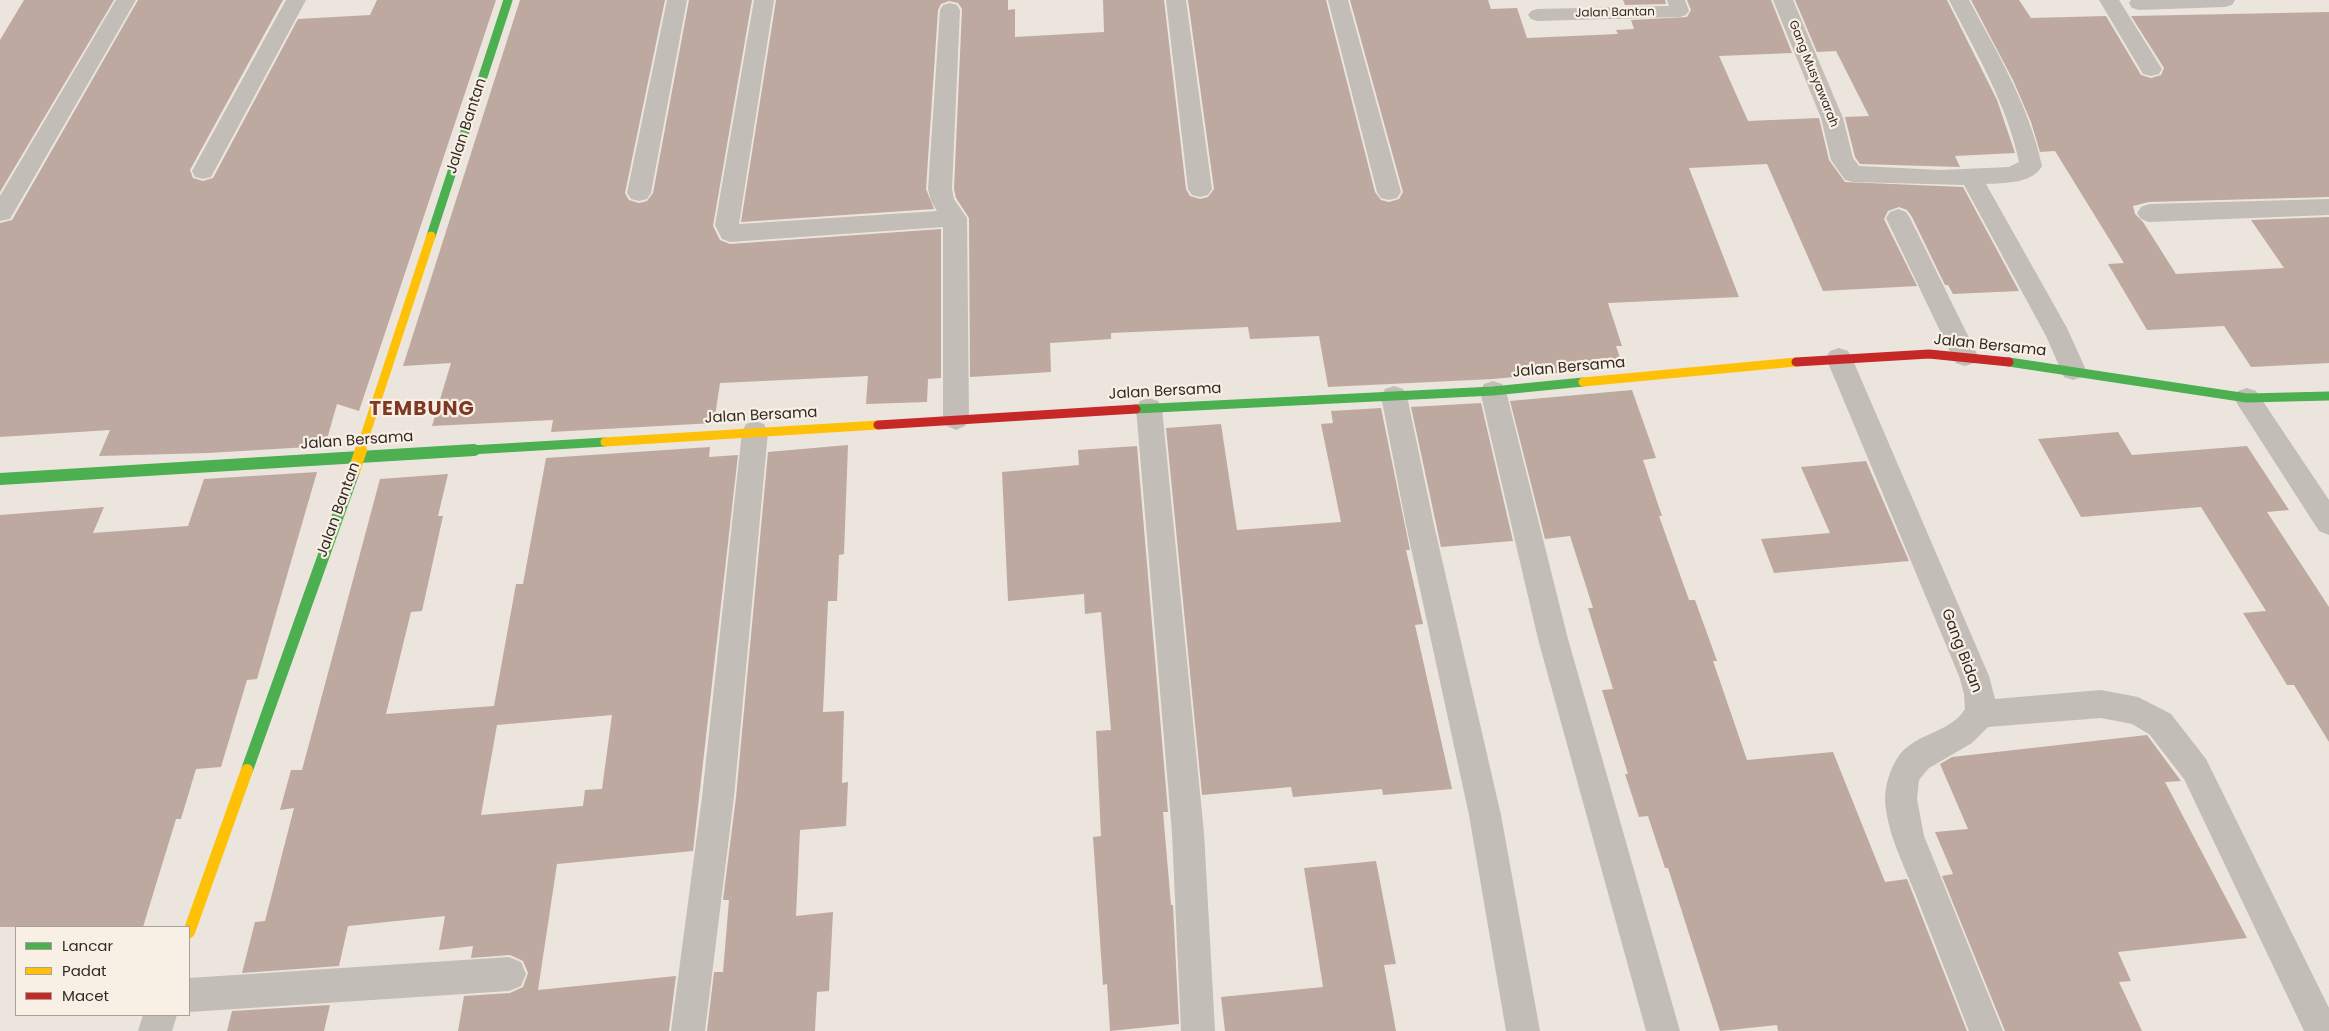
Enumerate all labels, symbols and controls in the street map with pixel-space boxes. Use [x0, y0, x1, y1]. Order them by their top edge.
street label: Jalan Bantan [1575, 5, 1655, 21]
street label: Gang Musyawarah [1785, 19, 1841, 129]
street label: Jalan Bantan [443, 76, 491, 176]
street label: Jalan Bersama [1933, 331, 2047, 361]
street label: Jalan Bersama [1512, 354, 1626, 382]
street label: Jalan Bersama [1108, 380, 1222, 404]
district label: TEMBUNG [368, 398, 476, 422]
street label: Jalan Bersama [704, 404, 818, 428]
street label: Jalan Bersama [300, 428, 414, 454]
street label: Jalan Bantan [313, 460, 365, 560]
street label: Gang Bidan [1937, 607, 1985, 695]
legend [15, 926, 190, 1016]
text: Lancar [62, 935, 113, 956]
text: Padat [62, 960, 107, 981]
text: Macet [62, 985, 109, 1006]

